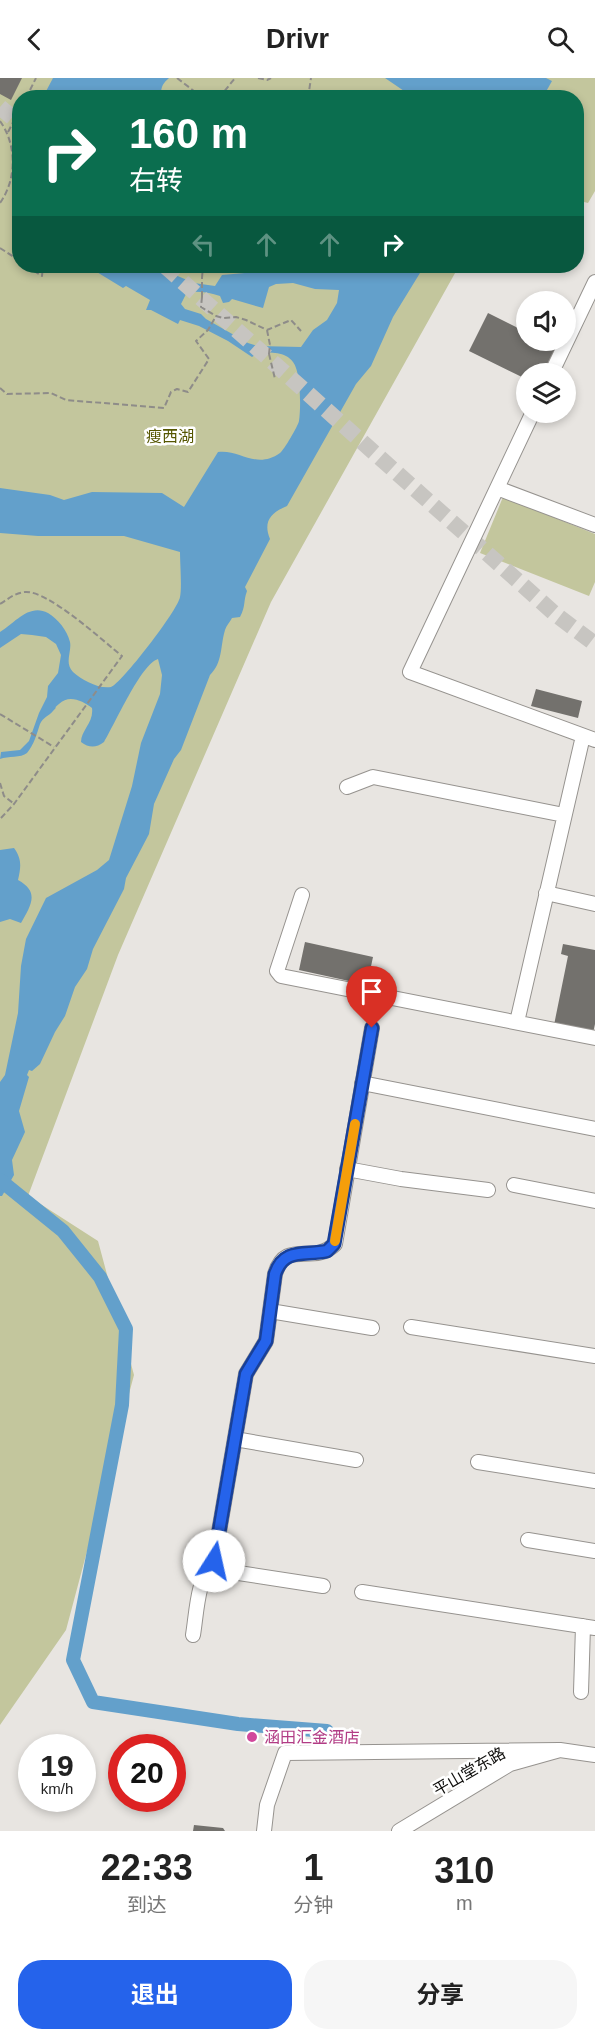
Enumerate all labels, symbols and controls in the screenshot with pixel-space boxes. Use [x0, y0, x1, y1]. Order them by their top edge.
icon: back [18, 23, 51, 56]
icon: search [544, 23, 577, 56]
text: Drivr [266, 24, 329, 54]
text: 160 m [129, 110, 248, 157]
icon: right [30, 114, 108, 192]
text: 右转 [129, 166, 183, 196]
icon: left [187, 228, 220, 261]
icon: ahead [250, 228, 283, 261]
icon: ahead [313, 228, 346, 261]
icon: right [376, 228, 409, 261]
map controls [516, 291, 576, 423]
button: sound [516, 291, 576, 351]
button: layers [516, 363, 576, 423]
park label: 瘦西湖 [146, 428, 194, 445]
pin [346, 966, 397, 1028]
icon: arrive [355, 975, 388, 1008]
position arrow [182, 1529, 246, 1593]
place label: 涵田汇金酒店 [264, 1729, 360, 1746]
marker: 涵田汇金酒店 [245, 1730, 259, 1744]
speed limit sign: 20 [108, 1734, 186, 1812]
street label: 平山堂东路 [430, 1744, 508, 1799]
text: 19 [40, 1749, 74, 1782]
text: km/h [41, 1780, 73, 1797]
text: 22:33 [101, 1847, 193, 1888]
text: 1 [303, 1847, 324, 1888]
text: 310 [434, 1850, 494, 1891]
text: m [456, 1892, 473, 1914]
text: 到达 [127, 1894, 167, 1916]
text: 分钟 [293, 1894, 333, 1916]
button: 退出 [18, 1960, 292, 2029]
button: 分享 [304, 1960, 577, 2029]

